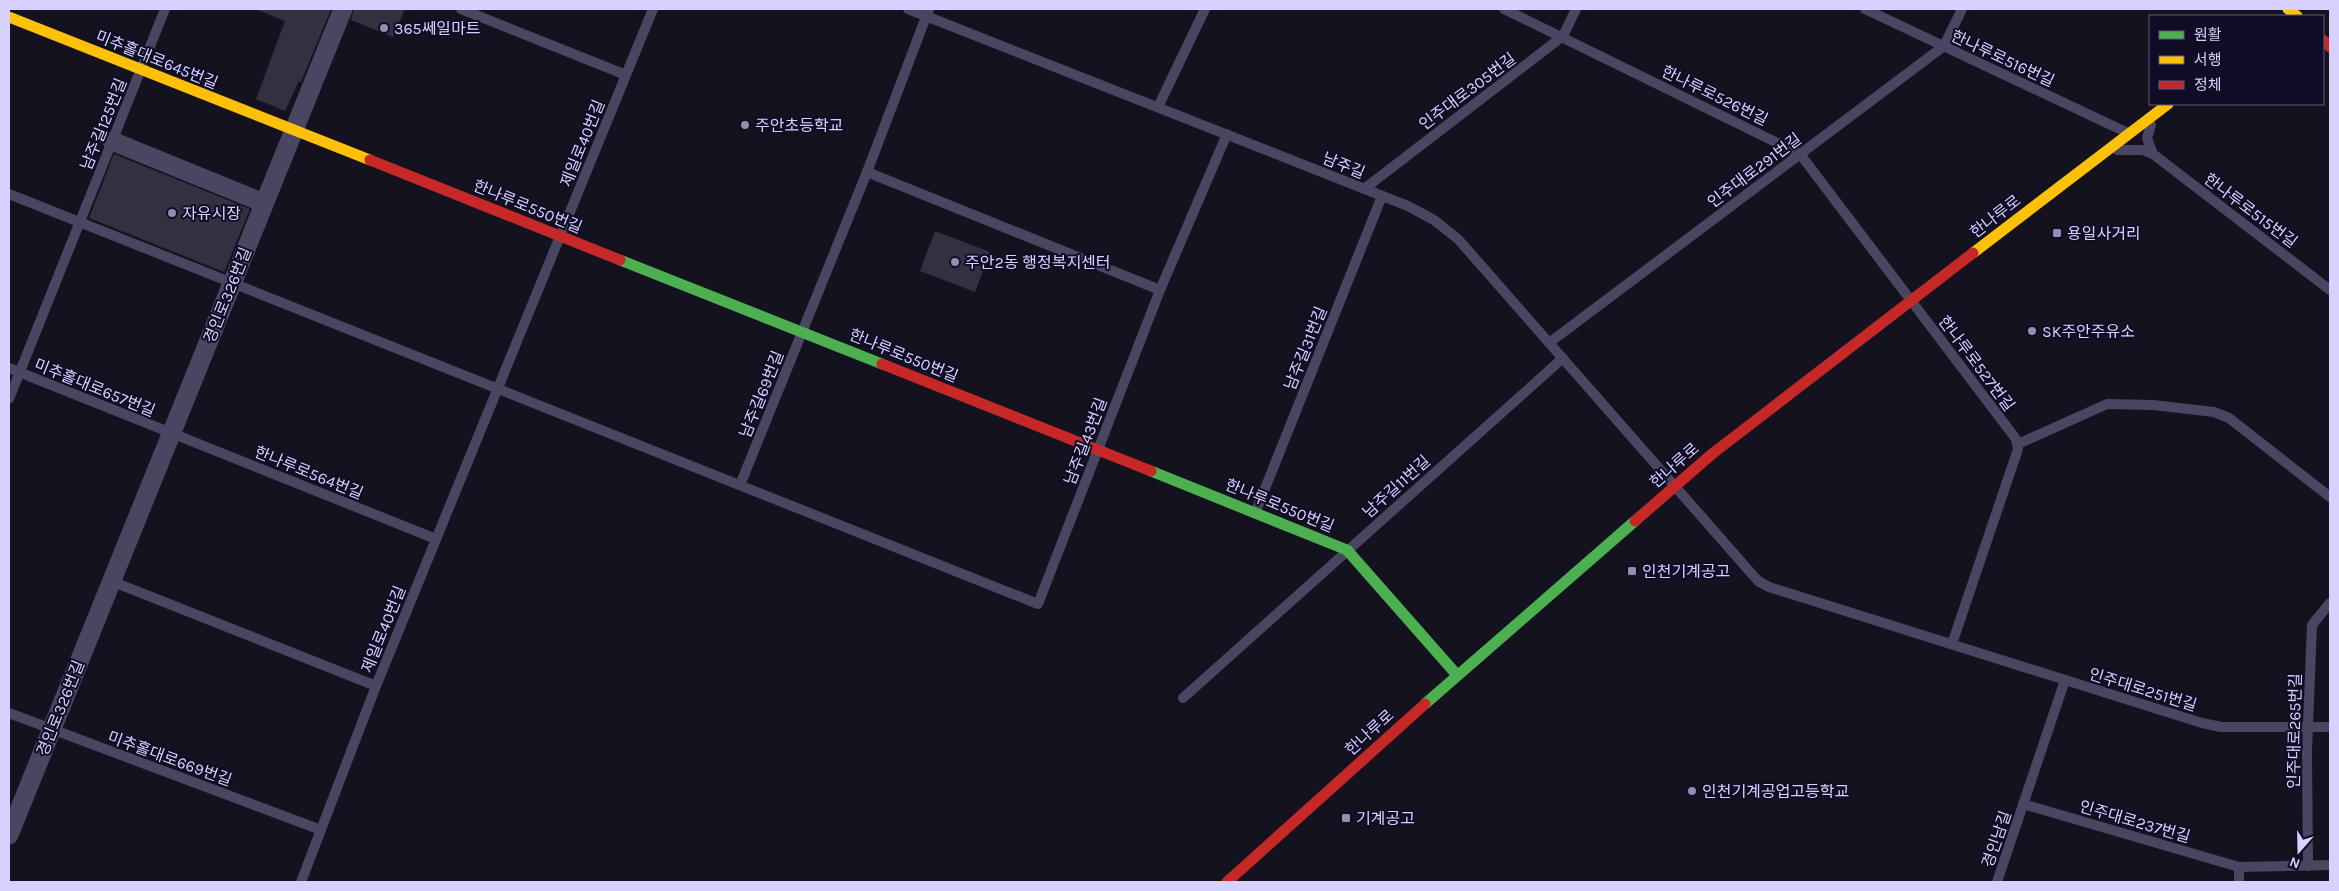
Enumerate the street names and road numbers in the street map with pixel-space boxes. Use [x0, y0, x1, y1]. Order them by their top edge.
street label: 미추홀대로645번길 [93, 26, 221, 93]
street label: 한나루로516번길 [1948, 26, 2057, 91]
street label: 인주대로305번길 [1415, 49, 1519, 134]
street label: 한나루로526번길 [1659, 62, 1771, 129]
street label: 남주길125번길 [76, 76, 130, 173]
street label: 제일로40번길 [556, 97, 609, 189]
street label: 인주대로291번길 [1704, 129, 1805, 212]
street label: 남주길 [1320, 148, 1368, 183]
street label: 한나루로515번길 [2200, 169, 2301, 252]
street label: 한나루로550번길 [471, 176, 585, 237]
street label: 한나루로 [1966, 191, 2025, 242]
street label: 경인로326번길 [200, 245, 255, 346]
street label: 남주길31번길 [1280, 304, 1331, 393]
street label: 한나루로527번길 [1935, 312, 2019, 415]
street label: 한나루로550번길 [847, 325, 961, 386]
street label: 남주길69번길 [735, 348, 788, 440]
street label: 미추홀대로657번길 [32, 355, 158, 420]
street label: 남주길43번길 [1060, 395, 1111, 488]
street label: 한나루로 [1646, 439, 1703, 492]
street label: 한나루로564번길 [252, 442, 366, 503]
street label: 남주길11번길 [1359, 451, 1434, 522]
street label: 한나루로550번길 [1223, 475, 1337, 536]
street label: 제일로40번길 [357, 583, 410, 675]
street label: 경인로326번길 [33, 658, 88, 759]
street label: 인주대로251번길 [2087, 664, 2199, 715]
street label: 인주대로265번길 [2284, 673, 2305, 789]
street label: 한나루로 [1341, 705, 1398, 759]
street label: 미추홀대로669번길 [105, 727, 234, 790]
street label: 인주대로237번길 [2077, 797, 2193, 846]
street label: 경인남길 [1978, 808, 2015, 870]

